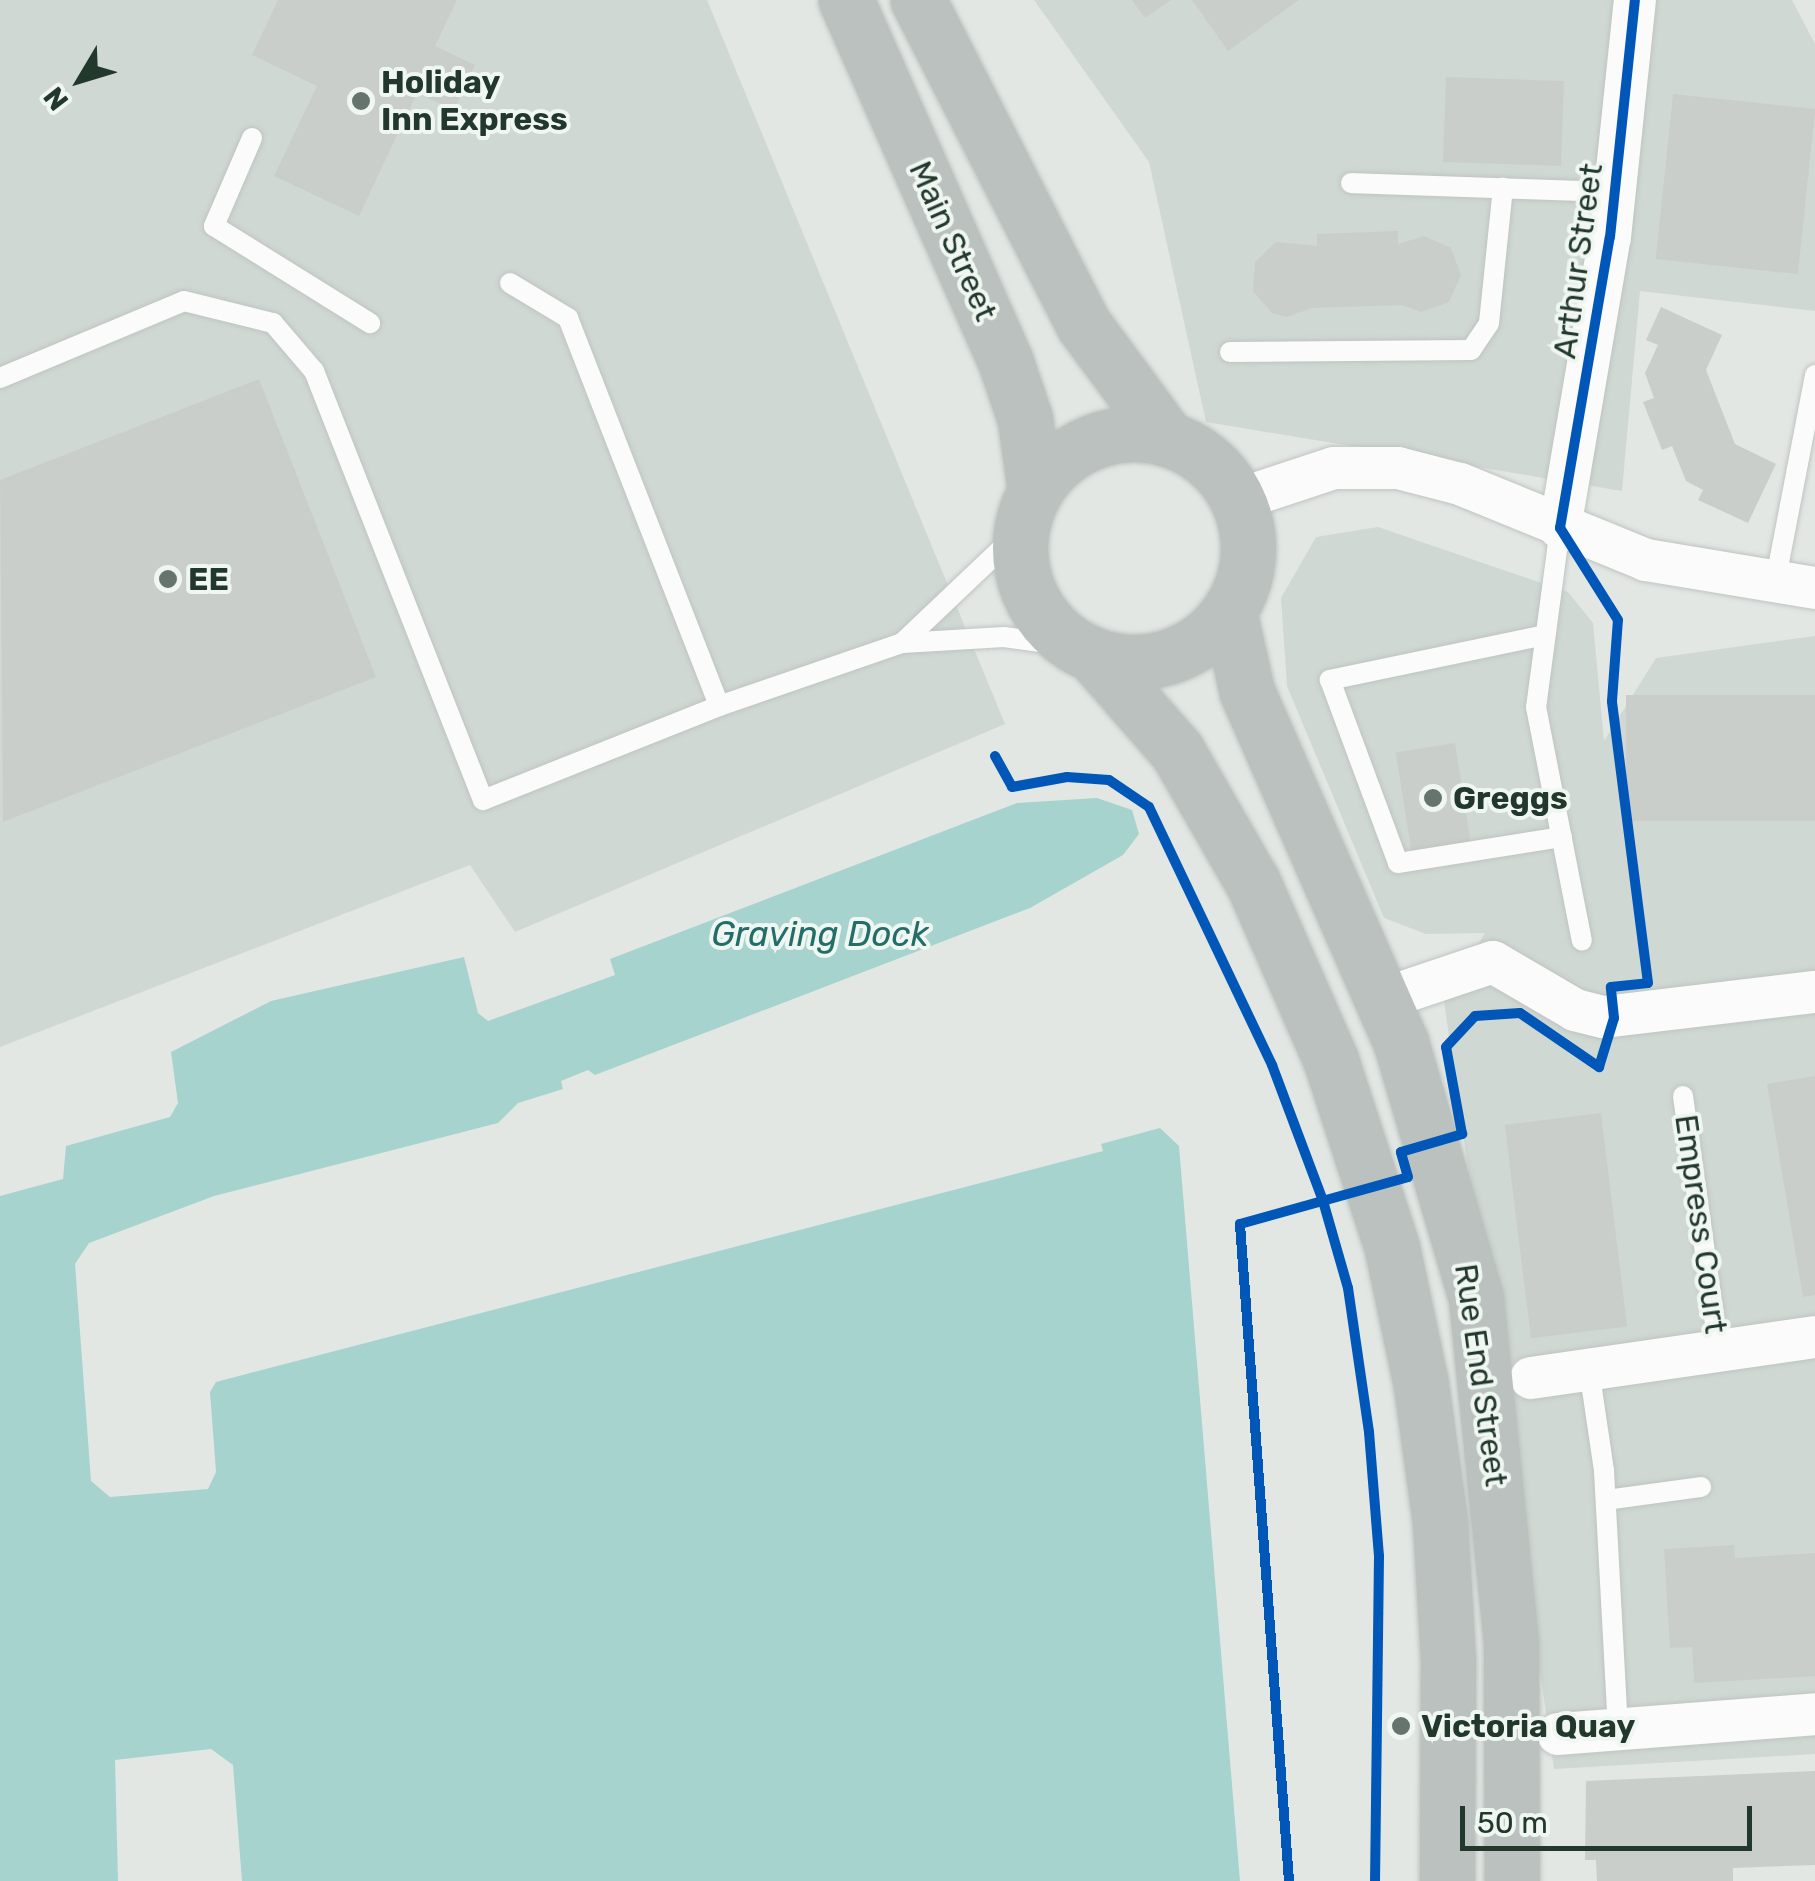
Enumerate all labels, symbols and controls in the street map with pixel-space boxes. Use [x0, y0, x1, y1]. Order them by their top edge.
north arrow [30, 30, 130, 130]
place label: Holiday Inn Express [381, 64, 568, 139]
text: N [37, 81, 75, 117]
marker: Holiday Inn Express [350, 90, 372, 112]
street label: Main Street [901, 155, 1005, 327]
street label: Arthur Street [1545, 161, 1611, 361]
place label: EE [188, 560, 229, 598]
marker: EE [157, 568, 179, 590]
place label: Greggs [1453, 779, 1568, 817]
marker: Greggs [1422, 787, 1444, 809]
water label: Graving Dock [711, 913, 929, 955]
street label: Empress Court [1667, 1112, 1735, 1336]
street label: Rue End Street [1446, 1261, 1516, 1489]
place label: Victoria Quay [1421, 1707, 1635, 1745]
marker: Victoria Quay [1390, 1715, 1412, 1737]
scale bar [1465, 1786, 1758, 1848]
text: 50 m [1477, 1805, 1548, 1841]

